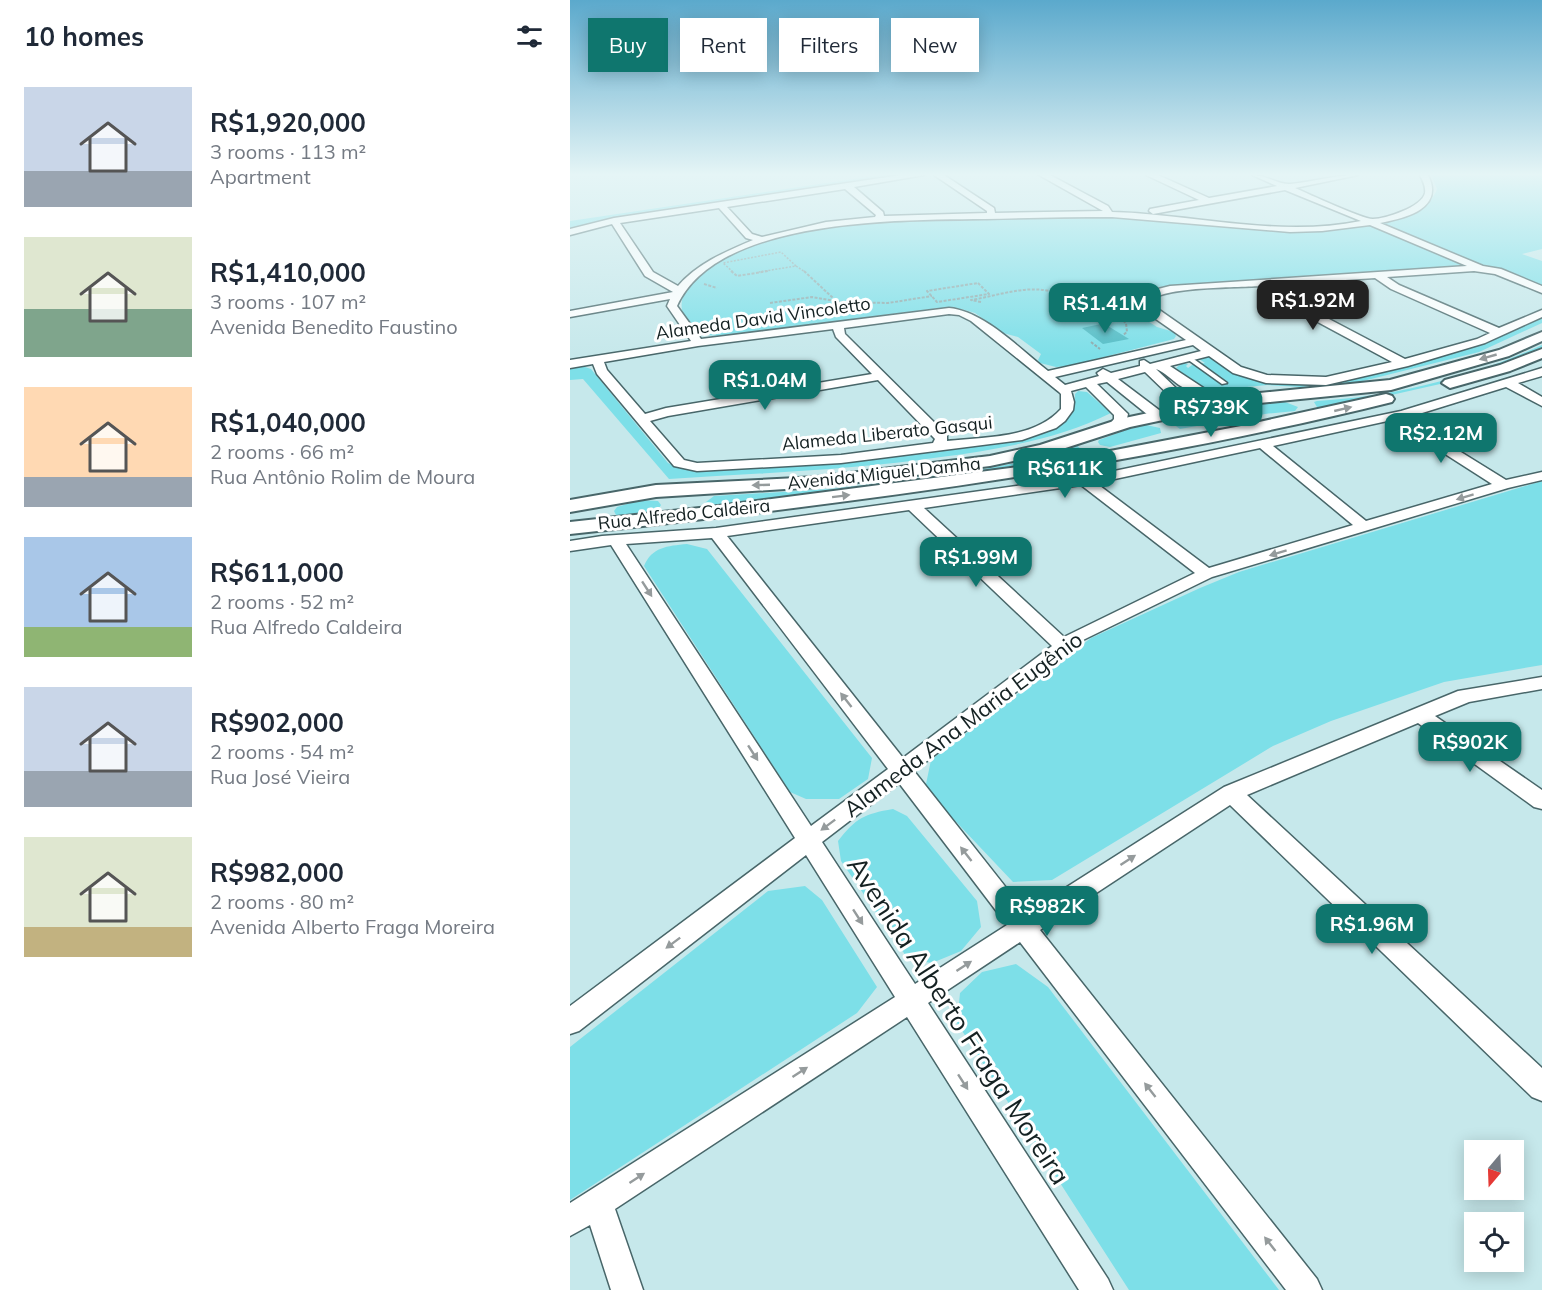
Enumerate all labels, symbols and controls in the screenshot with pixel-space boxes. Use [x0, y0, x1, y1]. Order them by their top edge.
chip: Buy [588, 18, 668, 72]
chip: Rent [680, 18, 767, 72]
chip: Filters [779, 18, 879, 72]
chip: New [891, 18, 979, 72]
text: 10 homes [24, 20, 144, 53]
icon: filters [513, 20, 546, 53]
text: R$1,920,000 [210, 106, 366, 139]
icon: home [72, 111, 144, 183]
text: 3 rooms · 113 m² [210, 139, 366, 164]
text: Apartment [210, 164, 311, 189]
text: R$1,410,000 [210, 256, 366, 289]
icon: home [72, 261, 144, 333]
pin: R$1.92M [1258, 280, 1368, 331]
pin: R$1.41M [1050, 283, 1160, 334]
text: R$1.92M [1271, 287, 1355, 312]
text: 3 rooms · 107 m² [210, 289, 366, 314]
text: R$1.41M [1063, 290, 1147, 315]
street label: Alameda David Vincoletto [654, 292, 872, 344]
text: Avenida Benedito Faustino [210, 314, 458, 339]
one-way arrow [1479, 353, 1497, 362]
pin: R$1.04M [710, 360, 820, 411]
text: R$1.04M [723, 367, 807, 392]
pin: R$739K [1162, 387, 1260, 438]
text: R$739K [1173, 394, 1249, 419]
one-way arrow [1334, 403, 1353, 413]
text: R$1,040,000 [210, 406, 366, 439]
street label: Alameda Liberato Gasqui [781, 410, 993, 456]
icon: home [72, 411, 144, 483]
pin: R$2.12M [1386, 413, 1496, 464]
text: R$2.12M [1399, 420, 1483, 445]
text: 2 rooms · 66 m² [210, 439, 354, 464]
pin: R$611K [1016, 448, 1114, 499]
street label: Avenida Miguel Damha [786, 451, 982, 495]
text: R$611K [1027, 455, 1103, 480]
text: Rua Antônio Rolim de Moura [210, 464, 475, 489]
one-way arrow [751, 481, 770, 490]
one-way arrow [832, 492, 851, 501]
one-way arrow [1456, 493, 1474, 502]
street label: Rua Alfredo Caldeira [597, 494, 771, 534]
pin: R$1.99M [921, 537, 1031, 588]
text: R$1.99M [934, 544, 1018, 569]
one-way arrow [1269, 549, 1287, 558]
text: R$611,000 [210, 556, 344, 589]
icon: home [72, 561, 144, 633]
one-way arrow [642, 581, 653, 597]
text: 2 rooms · 52 m² [210, 589, 354, 614]
text: Rua Alfredo Caldeira [210, 614, 402, 639]
street label: Alameda Ana Maria Eugênio [838, 625, 1088, 823]
one-way arrow [840, 692, 852, 707]
text: R$902,000 [210, 706, 344, 739]
icon: home [72, 711, 144, 783]
pin: R$902K [1421, 722, 1519, 773]
text: R$902K [1432, 729, 1508, 754]
text: 2 rooms · 54 m² [210, 739, 354, 764]
one-way arrow [747, 745, 758, 761]
text: Rua José Vieira [210, 764, 350, 789]
one-way arrow [821, 819, 837, 831]
one-way arrow [960, 846, 972, 861]
street label: Avenida Alberto Fraga Moreira [840, 849, 1078, 1191]
one-way arrow [1119, 854, 1136, 865]
text: R$982,000 [210, 856, 344, 889]
icon: home [72, 861, 144, 933]
pin: R$982K [998, 886, 1096, 937]
text: 2 rooms · 80 m² [210, 889, 354, 914]
text: R$982K [1009, 893, 1085, 918]
pin: R$1.96M [1317, 904, 1427, 955]
one-way arrow [852, 909, 863, 926]
text: R$1.96M [1330, 911, 1414, 936]
text: Avenida Alberto Fraga Moreira [210, 914, 495, 939]
one-way arrow [666, 937, 681, 949]
one-way arrow [956, 960, 972, 971]
one-way arrow [792, 1066, 808, 1078]
one-way arrow [957, 1073, 969, 1089]
one-way arrow [1144, 1082, 1157, 1098]
north arrow [1464, 1140, 1524, 1200]
map controls [1464, 1140, 1524, 1272]
one-way arrow [628, 1172, 644, 1184]
button: locate [1464, 1212, 1524, 1272]
one-way arrow [1264, 1236, 1277, 1252]

